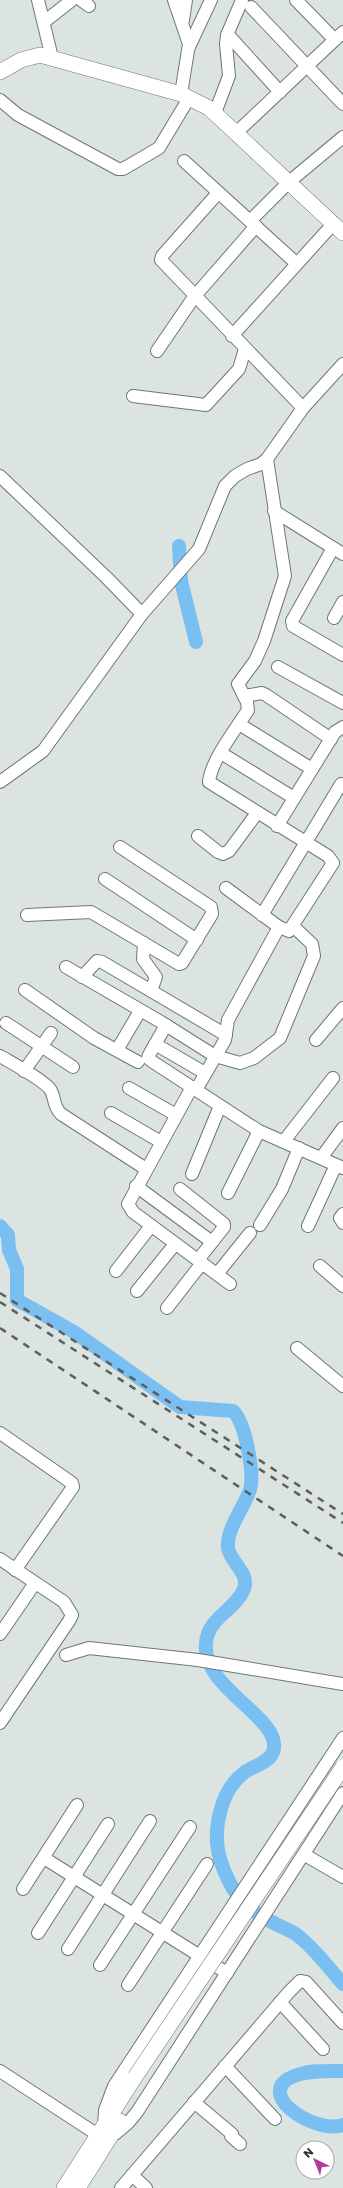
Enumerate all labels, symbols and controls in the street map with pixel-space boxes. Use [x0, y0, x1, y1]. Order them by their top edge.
north arrow [295, 2140, 335, 2180]
text: N [300, 2144, 317, 2161]

